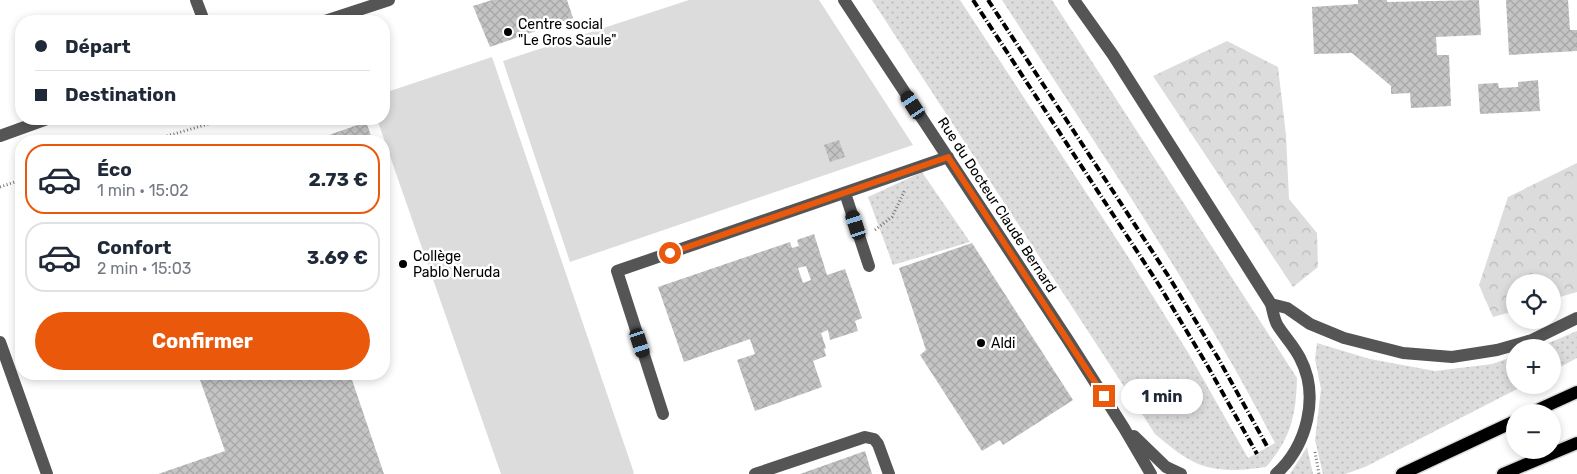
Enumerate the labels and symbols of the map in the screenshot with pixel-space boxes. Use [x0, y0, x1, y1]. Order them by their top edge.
place label: Centre social "Le Gros Saule" [518, 16, 617, 49]
marker: Centre social "Le Gros Saule" [502, 26, 514, 38]
car [898, 88, 927, 122]
street label: Rue du Docteur Claude Bernard [934, 114, 1060, 296]
car [844, 208, 867, 242]
route start [659, 242, 681, 264]
place label: Collège Pablo Neruda [413, 248, 500, 281]
marker: Collège Pablo Neruda [397, 258, 409, 270]
car [628, 326, 651, 360]
place label: Aldi [991, 335, 1016, 352]
marker: Aldi [975, 337, 987, 349]
callout: 1 min [1122, 378, 1204, 414]
route end [1093, 385, 1115, 407]

